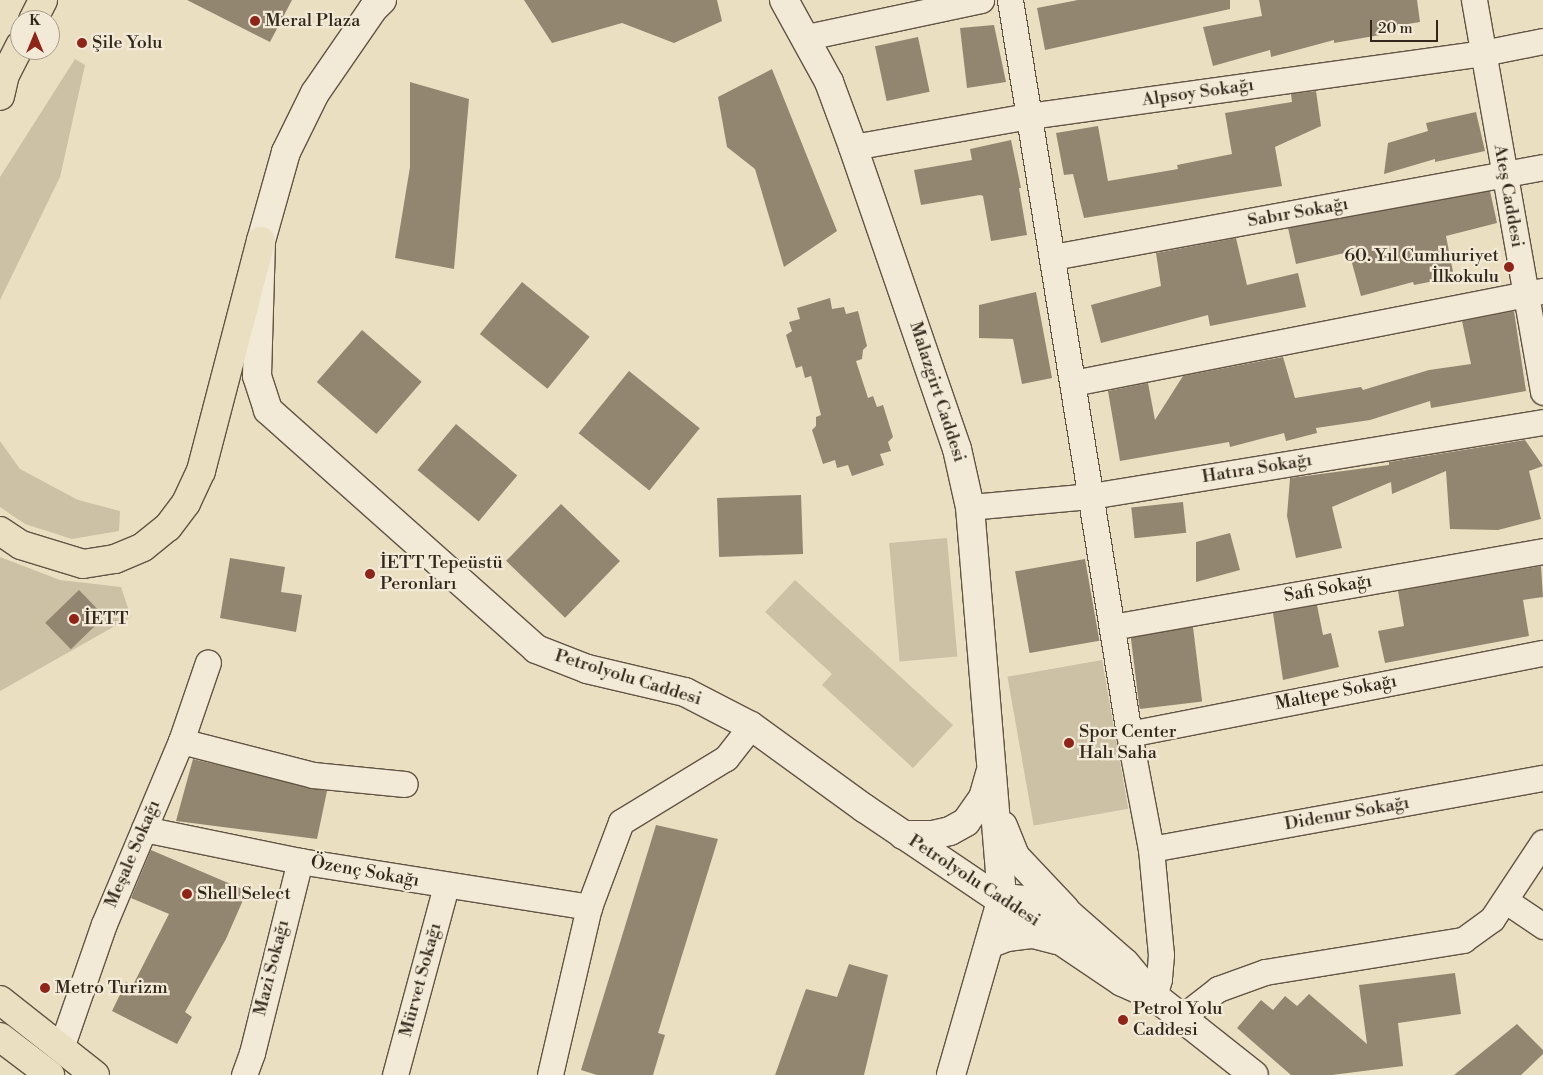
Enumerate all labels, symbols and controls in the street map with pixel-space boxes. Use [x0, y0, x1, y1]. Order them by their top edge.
north arrow [10, 10, 60, 60]
place label: Meral Plaza [265, 10, 360, 32]
scale bar [1373, 10, 1440, 42]
text: K [29, 12, 41, 30]
marker: Meral Plaza [249, 15, 261, 27]
text: 20 m [1378, 19, 1413, 38]
place label: Şile Yolu [92, 32, 163, 54]
marker: Şile Yolu [76, 37, 88, 49]
street label: Alpsoy Sokağı [1141, 74, 1255, 112]
street label: Ateş Caddesi [1488, 143, 1528, 249]
street label: Sabır Sokağı [1246, 194, 1350, 232]
place label: 60. Yıl Cumhuriyet İlkokulu [1344, 246, 1499, 288]
marker: 60. Yıl Cumhuriyet İlkokulu [1503, 261, 1515, 273]
street label: Malazgirt Caddesi [904, 319, 970, 465]
street label: Hatıra Sokağı [1200, 450, 1314, 488]
place label: İETT Tepeüstü Peronları [380, 553, 503, 596]
marker: İETT Tepeüstü Peronları [364, 568, 376, 580]
street label: Safi Sokağı [1282, 571, 1374, 607]
place label: İETT [84, 608, 128, 630]
marker: İETT [68, 613, 80, 625]
street label: Petrolyolu Caddesi [552, 645, 704, 711]
street label: Maltepe Sokağı [1273, 671, 1399, 715]
place label: Spor Center Halı Saha [1079, 722, 1177, 764]
marker: Spor Center Halı Saha [1063, 737, 1075, 749]
street label: Didenur Sokağı [1283, 792, 1411, 836]
street label: Meşale Sokağı [101, 797, 165, 911]
street label: Petrolyolu Caddesi [904, 830, 1044, 932]
street label: Özenç Sokağı [309, 852, 421, 892]
place label: Shell Select [197, 883, 291, 905]
marker: Shell Select [181, 888, 193, 900]
street label: Mazi Sokağı [250, 918, 294, 1018]
street label: Mürvet Sokağı [395, 921, 447, 1039]
place label: Metro Turizm [55, 977, 168, 999]
marker: Metro Turizm [39, 982, 51, 994]
place label: Petrol Yolu Caddesi [1133, 999, 1222, 1042]
marker: Petrol Yolu Caddesi [1117, 1014, 1129, 1026]

